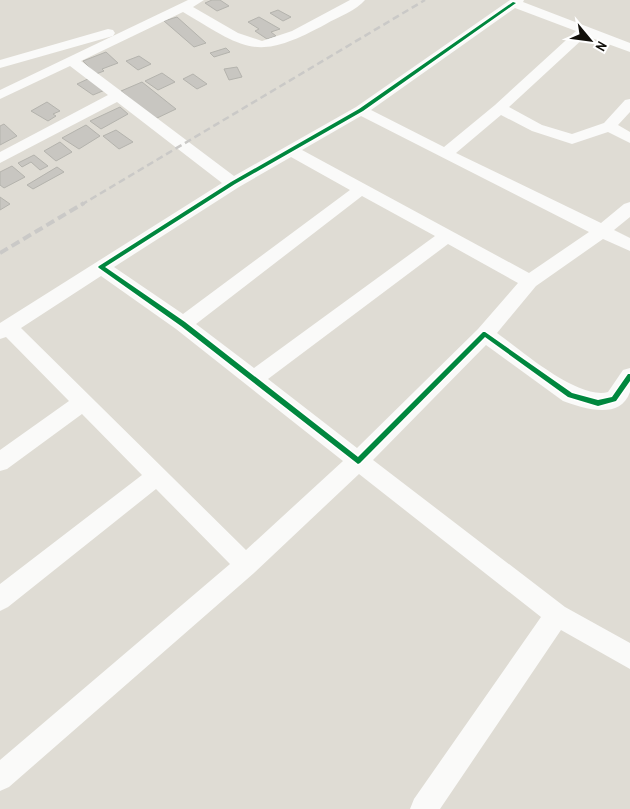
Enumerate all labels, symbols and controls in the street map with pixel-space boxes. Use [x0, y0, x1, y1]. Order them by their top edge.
north arrow [565, 15, 615, 65]
text: N [591, 38, 611, 54]

